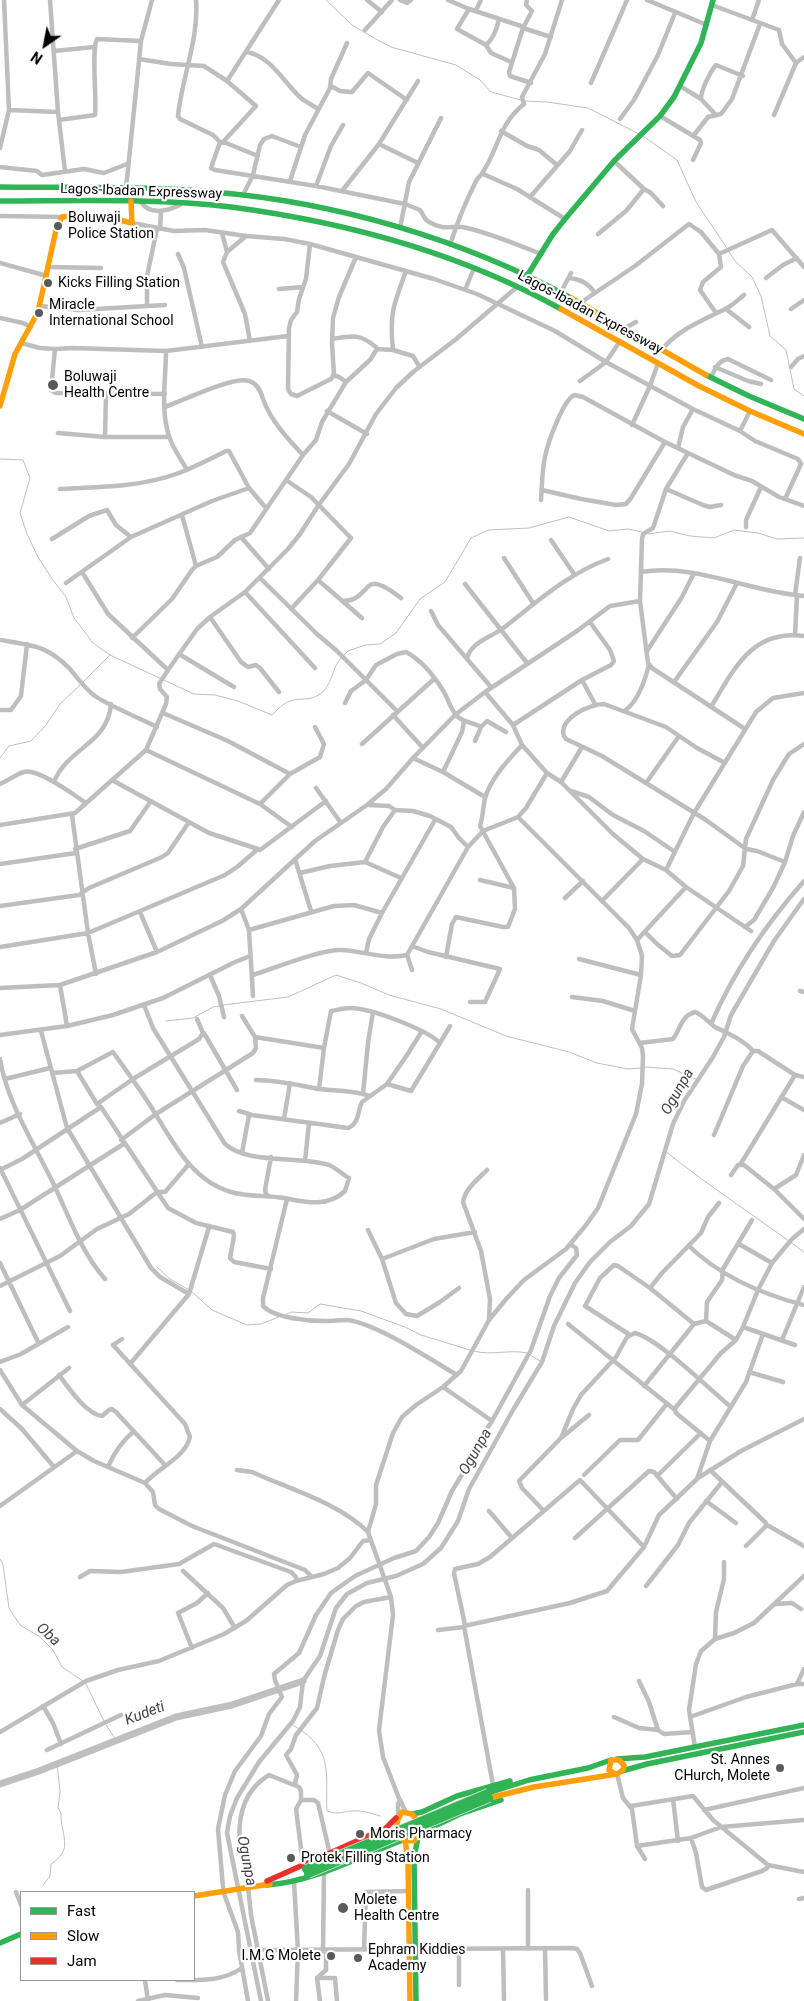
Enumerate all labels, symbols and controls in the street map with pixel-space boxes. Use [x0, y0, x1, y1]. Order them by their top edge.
north arrow [20, 20, 70, 70]
text: N [28, 48, 45, 67]
street label: Lagos-Ibadan Expressway [60, 181, 222, 203]
place label: Boluwaji Police Station [68, 210, 154, 242]
marker: Boluwaji Police Station [52, 220, 64, 232]
street label: Lagos-Ibadan Expressway [515, 268, 665, 358]
place label: Kicks Filling Station [58, 275, 180, 291]
marker: Kicks Filling Station [42, 277, 54, 289]
place label: Miracle International School [49, 297, 174, 330]
marker: Miracle International School [33, 307, 45, 319]
place label: Boluwaji Health Centre [64, 369, 149, 402]
marker: Boluwaji Health Centre [46, 378, 60, 392]
water label: Ogunpa [658, 1066, 698, 1118]
water label: Ogunpa [456, 1426, 496, 1478]
water label: Oba [32, 1620, 64, 1650]
water label: Kudeti [123, 1698, 167, 1730]
place label: St. Annes CHurch, Molete [674, 1752, 770, 1784]
marker: St. Annes CHurch, Molete [774, 1762, 786, 1774]
place label: Moris Pharmacy [370, 1826, 472, 1842]
marker: Moris Pharmacy [354, 1828, 366, 1840]
water label: Ogunpa [232, 1835, 260, 1887]
place label: Protek Filling Station [301, 1850, 430, 1866]
marker: Protek Filling Station [285, 1852, 297, 1864]
legend [20, 1891, 195, 1981]
place label: Molete Health Centre [354, 1892, 439, 1924]
marker: Molete Health Centre [336, 1901, 350, 1915]
text: Fast [67, 1902, 96, 1920]
text: Slow [67, 1927, 99, 1945]
place label: Ephram Kiddies Academy [368, 1942, 465, 1974]
place label: I.M.G Molete [242, 1948, 321, 1964]
marker: I.M.G Molete [325, 1950, 337, 1962]
text: Jam [67, 1952, 97, 1970]
marker: Ephram Kiddies Academy [352, 1952, 364, 1964]

